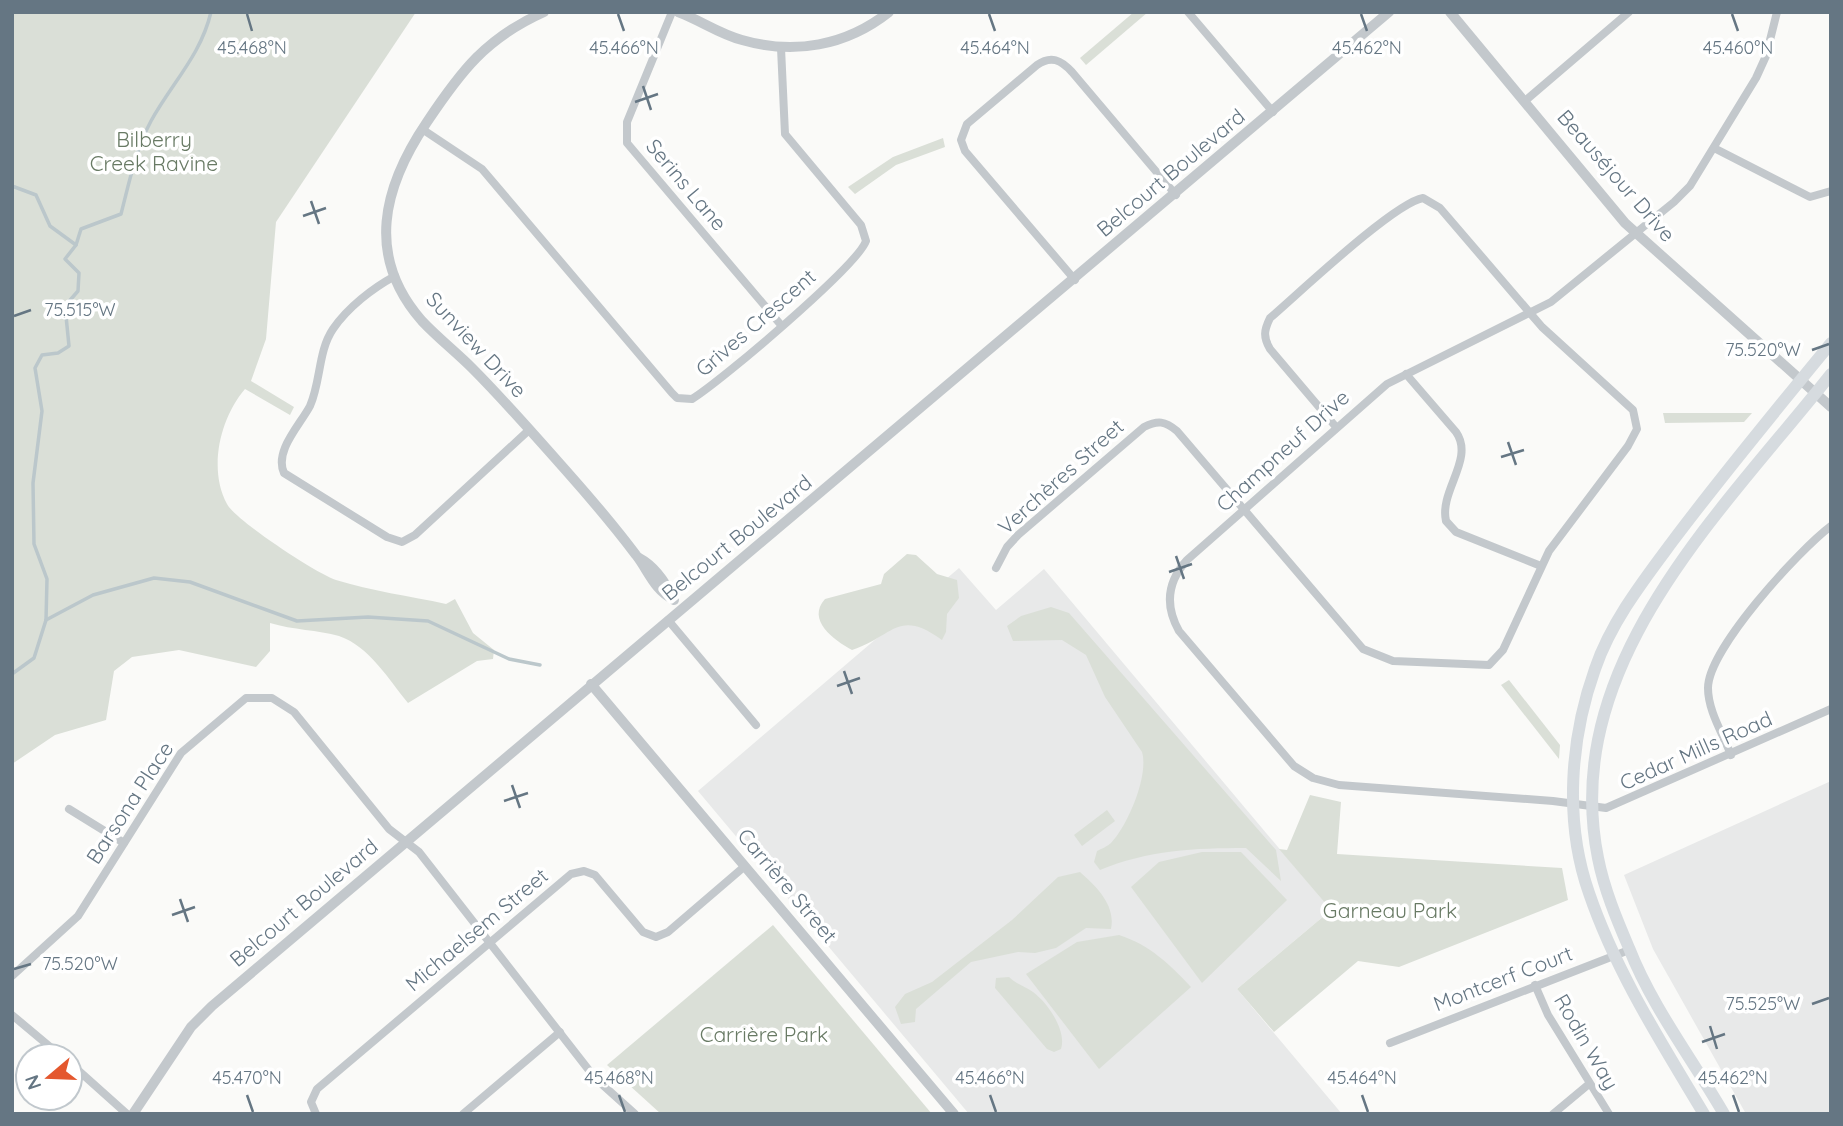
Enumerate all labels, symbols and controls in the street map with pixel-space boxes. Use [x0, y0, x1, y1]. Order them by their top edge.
text: 45.468°N [217, 36, 287, 59]
text: 45.466°N [589, 36, 659, 59]
text: 45.464°N [960, 36, 1030, 59]
text: 45.462°N [1332, 36, 1402, 59]
text: 45.460°N [1703, 36, 1773, 59]
street label: Belcourt Boulevard [1091, 103, 1250, 242]
street label: Beauséjour Drive [1552, 104, 1681, 247]
park label: Bilberry Creek Ravine [90, 126, 218, 176]
street label: Serins Lane [641, 133, 733, 236]
street label: Grives Crescent [690, 263, 821, 381]
street label: Sunview Drive [421, 286, 532, 403]
text: 75.515°W [44, 298, 116, 321]
text: 75.520°W [1725, 338, 1801, 361]
street label: Champneuf Drive [1210, 384, 1354, 517]
street label: Verchères Street [992, 413, 1129, 539]
street label: Belcourt Boulevard [656, 469, 817, 606]
street label: Cedar Mills Road [1615, 705, 1776, 795]
street label: Barsona Place [80, 736, 178, 868]
street label: Carrière Street [732, 823, 843, 948]
street label: Belcourt Boulevard [224, 833, 383, 972]
street label: Michaelsem Street [400, 862, 553, 996]
park label: Garneau Park [1323, 897, 1457, 923]
street label: Montcerf Court [1429, 940, 1576, 1017]
text: 75.520°W [42, 952, 118, 975]
street label: Rodin Way [1549, 989, 1625, 1094]
text: 75.525°W [1726, 992, 1800, 1015]
park label: Carrière Park [700, 1021, 828, 1047]
north arrow [14, 1042, 84, 1112]
text: 45.470°N [212, 1066, 282, 1089]
text: 45.468°N [584, 1066, 654, 1089]
text: 45.466°N [955, 1066, 1025, 1089]
text: 45.464°N [1327, 1066, 1397, 1089]
text: 45.462°N [1698, 1066, 1768, 1089]
text: N [19, 1072, 47, 1093]

